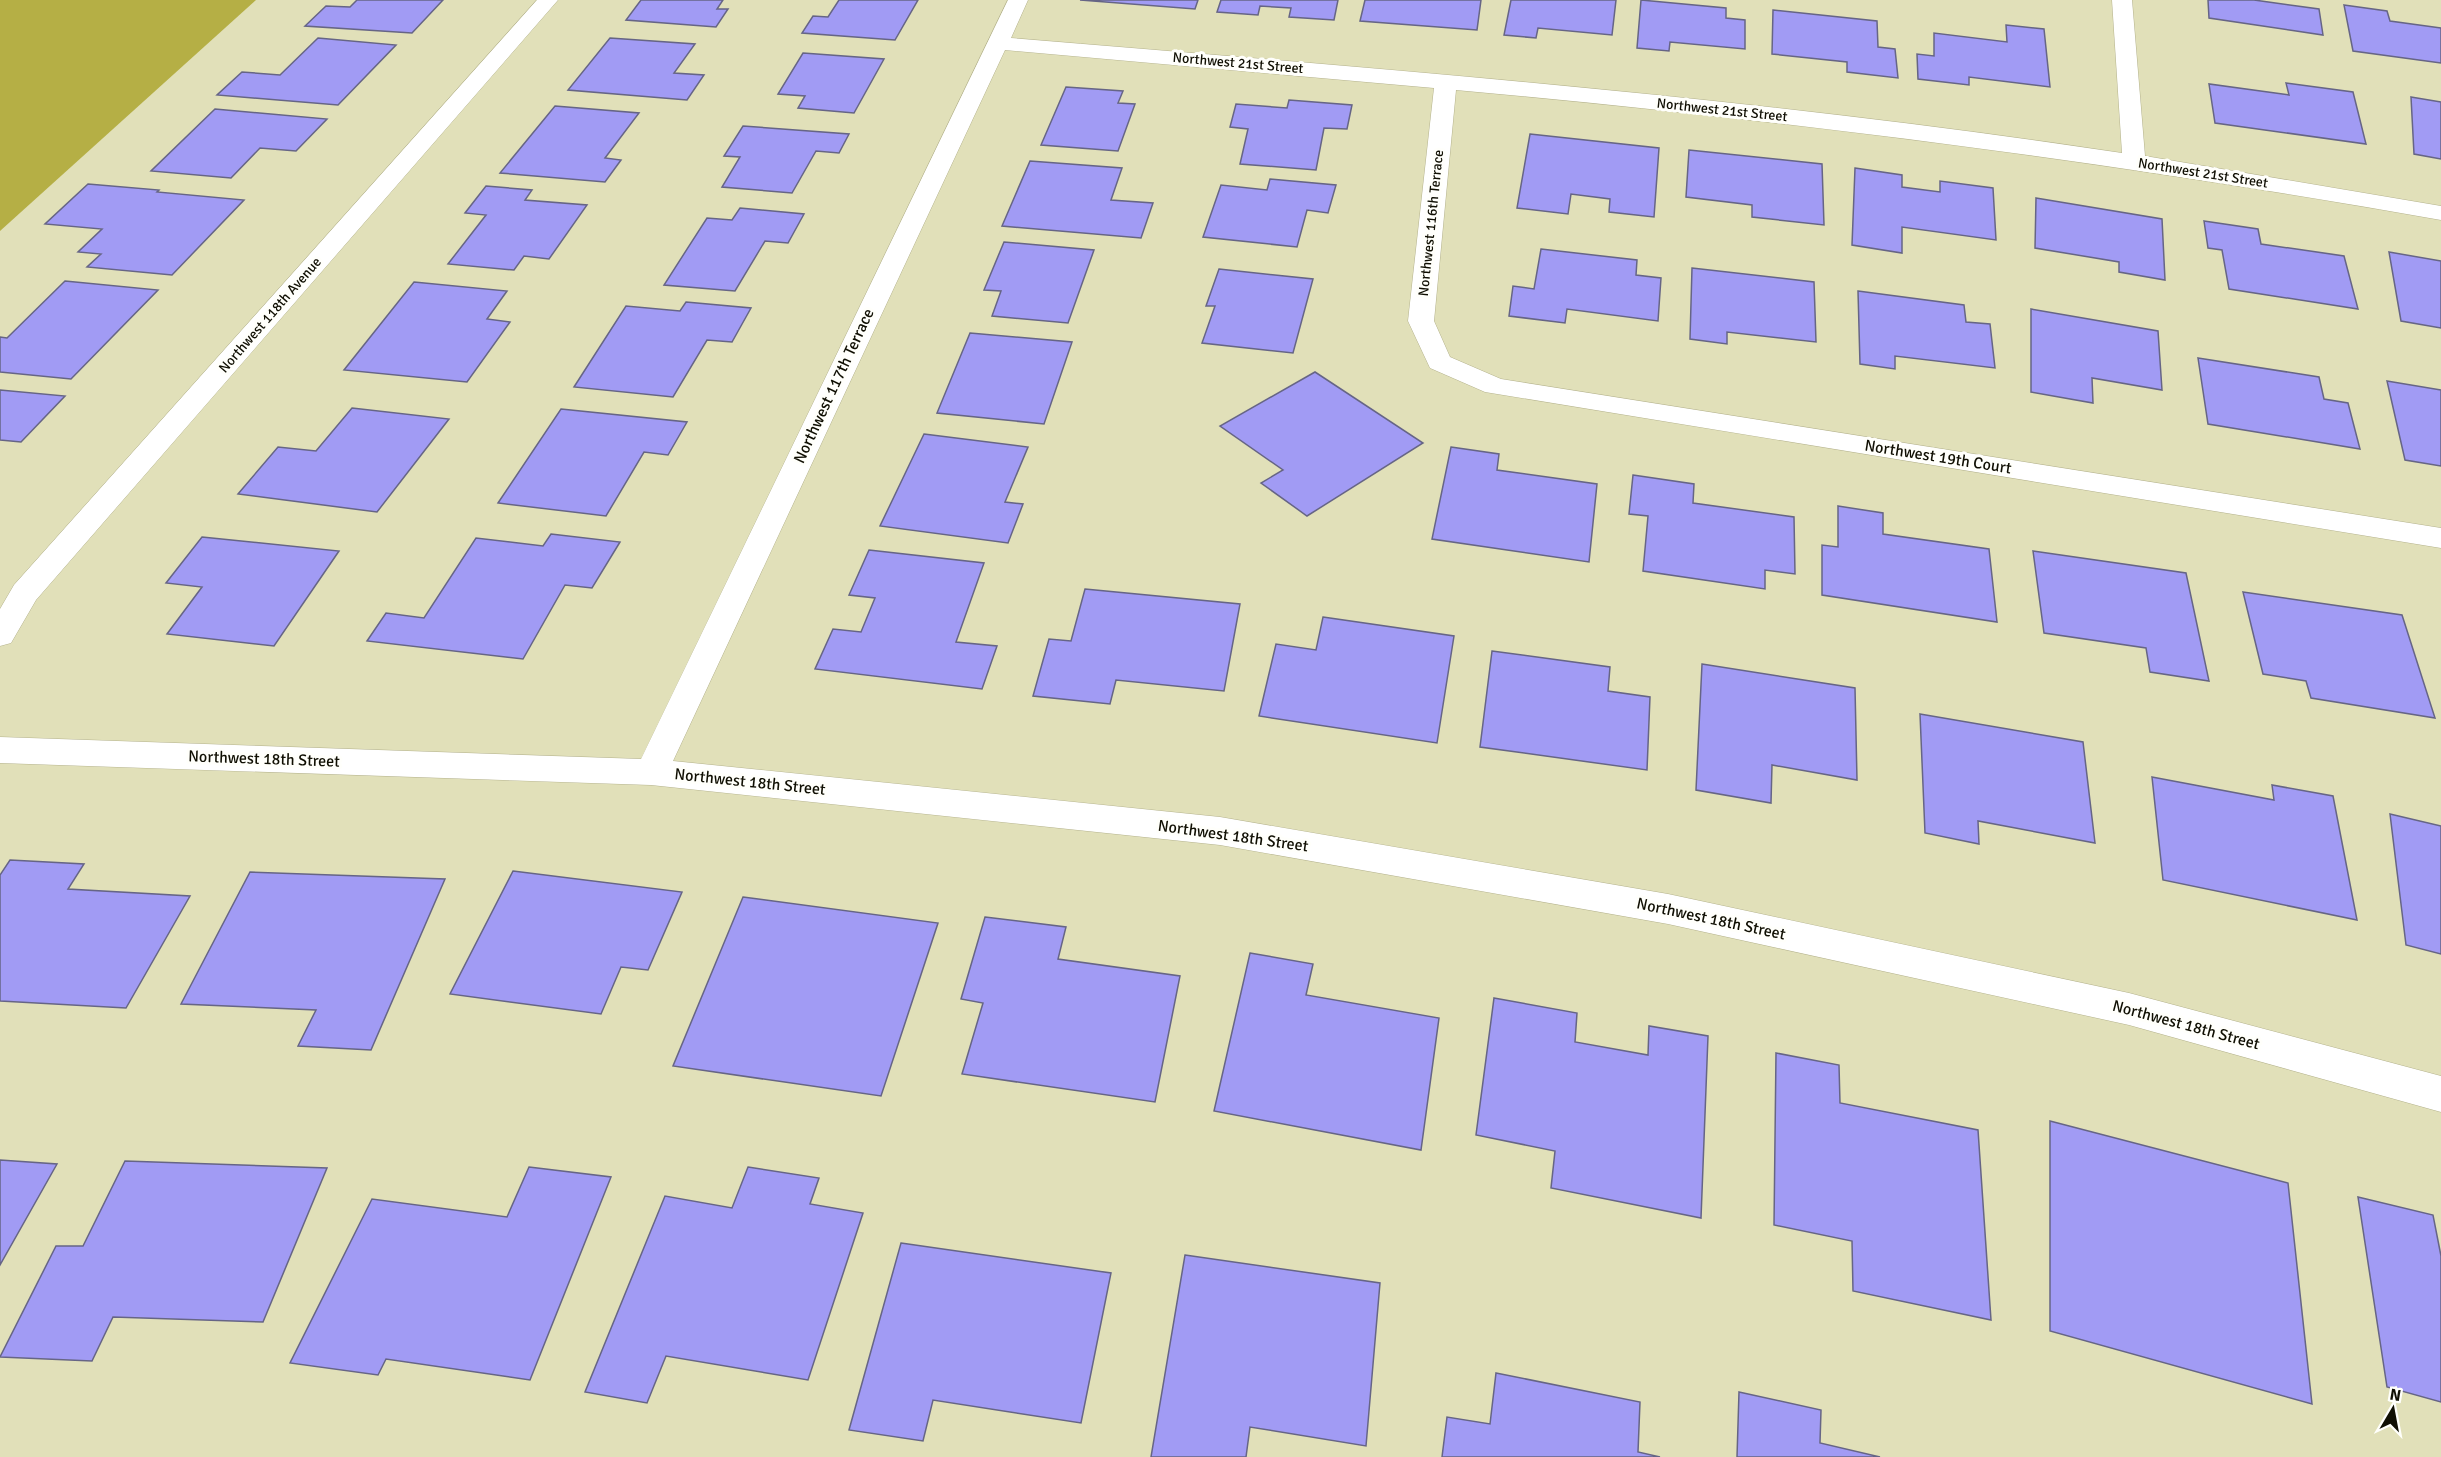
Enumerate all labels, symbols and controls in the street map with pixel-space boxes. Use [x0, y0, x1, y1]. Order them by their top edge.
street label: Northwest 21st Street [1172, 49, 1304, 77]
street label: Northwest 21st Street [1656, 95, 1788, 125]
street label: Northwest 116th Terrace [1415, 149, 1447, 297]
street label: Northwest 21st Street [2137, 154, 2269, 192]
street label: Northwest 118th Avenue [215, 254, 325, 376]
street label: Northwest 117th Terrace [789, 305, 879, 467]
street label: Northwest 19th Court [1863, 436, 2013, 479]
street label: Northwest 18th Street [188, 746, 341, 772]
street label: Northwest 18th Street [673, 764, 827, 800]
street label: Northwest 18th Street [1156, 816, 1310, 857]
street label: Northwest 18th Street [1635, 893, 1788, 945]
street label: Northwest 18th Street [2110, 996, 2262, 1054]
north arrow [2363, 1379, 2423, 1439]
text: N [2388, 1384, 2403, 1406]

